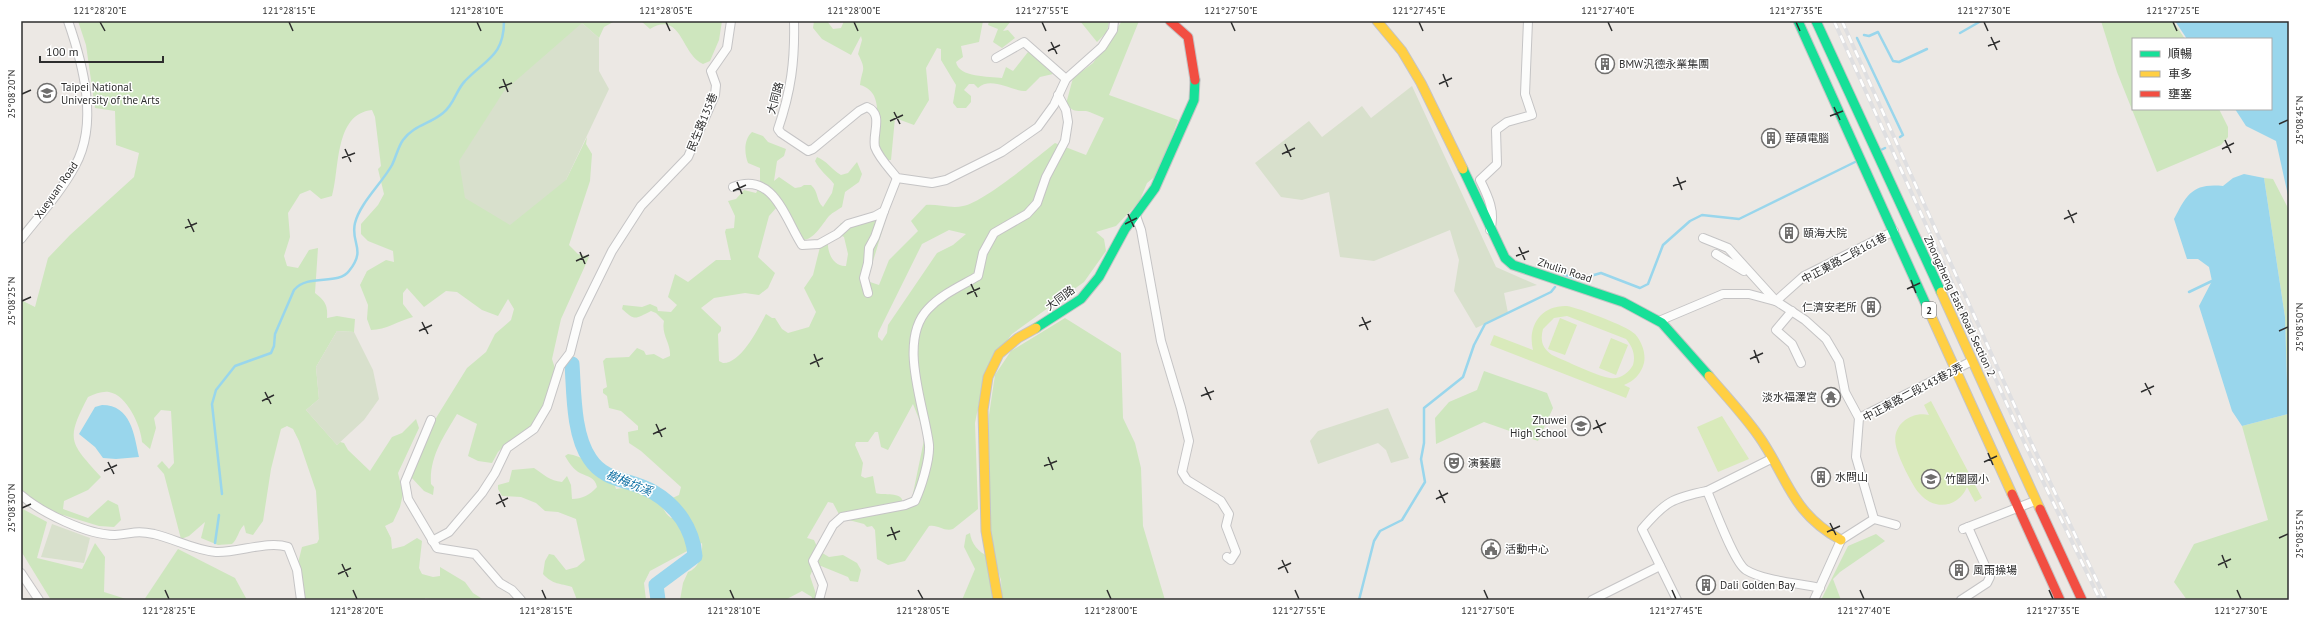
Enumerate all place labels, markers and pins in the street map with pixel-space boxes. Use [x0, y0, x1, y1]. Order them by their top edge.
building icon: BMW汎德永業集團 [1594, 53, 1616, 75]
place label: BMW汎德永業集團 [1619, 57, 1709, 71]
place label: Taipei National University of the Arts [61, 80, 160, 107]
school or university icon: Taipei National University of the Arts [36, 82, 58, 104]
building icon: 華碩電腦 [1760, 127, 1782, 149]
place label: 華碩電腦 [1785, 131, 1829, 145]
building icon: 頤海大院 [1778, 222, 1800, 244]
place label: 頤海大院 [1803, 226, 1847, 240]
building icon: 仁濟安老所 [1860, 296, 1882, 318]
place label: 仁濟安老所 [1802, 300, 1857, 314]
temple icon: 淡水福澤宮 [1820, 386, 1842, 408]
place label: 淡水福澤宮 [1762, 390, 1817, 404]
place label: Zhuwei High School [1510, 413, 1568, 440]
school or university icon: Zhuwei High School [1570, 415, 1592, 437]
theatre icon: 演藝廳 [1443, 452, 1465, 474]
place label: 演藝廳 [1468, 456, 1501, 470]
building icon: 水問山 [1810, 466, 1832, 488]
school or university icon: 竹圍國小 [1920, 468, 1942, 490]
place label: 水問山 [1835, 470, 1868, 484]
place label: 竹圍國小 [1945, 472, 1989, 486]
public building icon: 活動中心 [1480, 538, 1502, 560]
place label: 活動中心 [1505, 542, 1549, 556]
building icon: 風雨操場 [1948, 559, 1970, 581]
place label: 風雨操場 [1973, 563, 2017, 577]
building icon: Dali Golden Bay [1695, 574, 1717, 596]
place label: Dali Golden Bay [1720, 578, 1796, 592]

